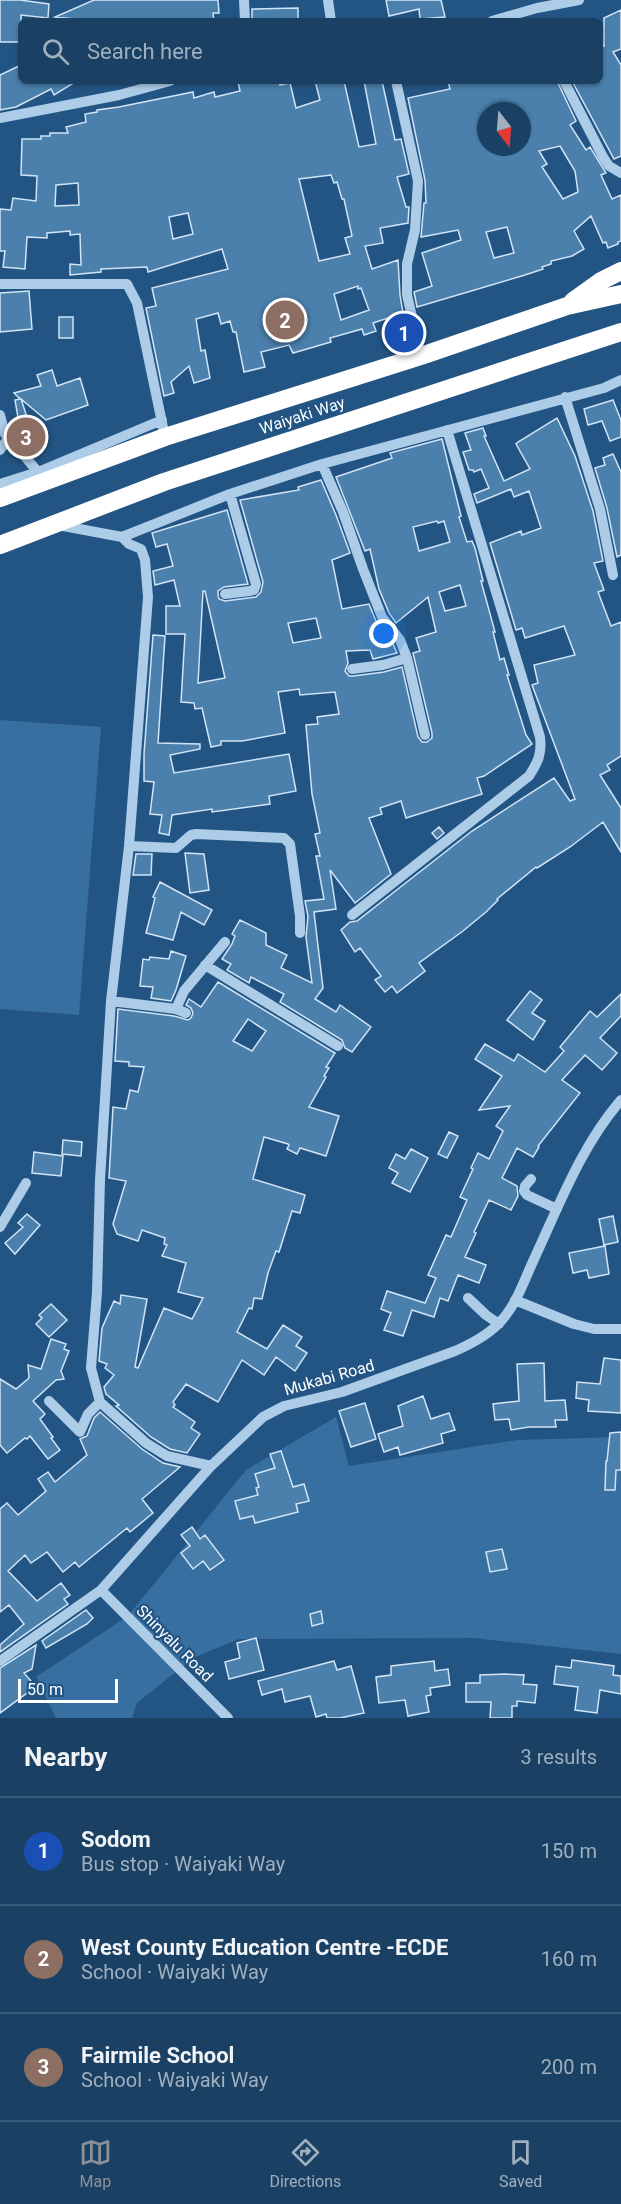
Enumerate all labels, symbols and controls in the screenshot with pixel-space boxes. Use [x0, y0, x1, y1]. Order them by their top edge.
search box [18, 18, 603, 84]
icon: search [39, 35, 72, 68]
text: Search here [87, 39, 203, 64]
north arrow [477, 102, 531, 156]
pin: 2 [266, 298, 304, 342]
pin: 1 [384, 310, 424, 356]
street label: Waiyaki Way [257, 393, 348, 438]
pin: 3 [6, 414, 46, 460]
your location [369, 619, 398, 648]
street label: Mukabi Road [282, 1356, 377, 1399]
street label: Shinyalu Road [132, 1601, 217, 1686]
scale bar [18, 1676, 118, 1704]
text: 50 m [27, 1680, 63, 1699]
text: Nearby [24, 1742, 107, 1772]
text: 3 results [521, 1745, 597, 1769]
text: Sodom [81, 1827, 151, 1852]
text: 1 [38, 1839, 49, 1863]
text: 150 m [541, 1839, 597, 1863]
text: Bus stop · Waiyaki Way [81, 1852, 285, 1876]
text: West County Education Centre -ECDE [81, 1935, 448, 1960]
text: 2 [38, 1947, 49, 1971]
text: 160 m [541, 1947, 597, 1971]
text: School · Waiyaki Way [81, 1960, 268, 1984]
text: Fairmile School [81, 2043, 234, 2068]
text: 3 [38, 2055, 49, 2079]
text: 200 m [541, 2055, 597, 2079]
text: School · Waiyaki Way [81, 2068, 268, 2092]
tab: Map [79, 2136, 112, 2191]
tab: Directions [269, 2136, 341, 2191]
tab: Saved [499, 2136, 542, 2191]

